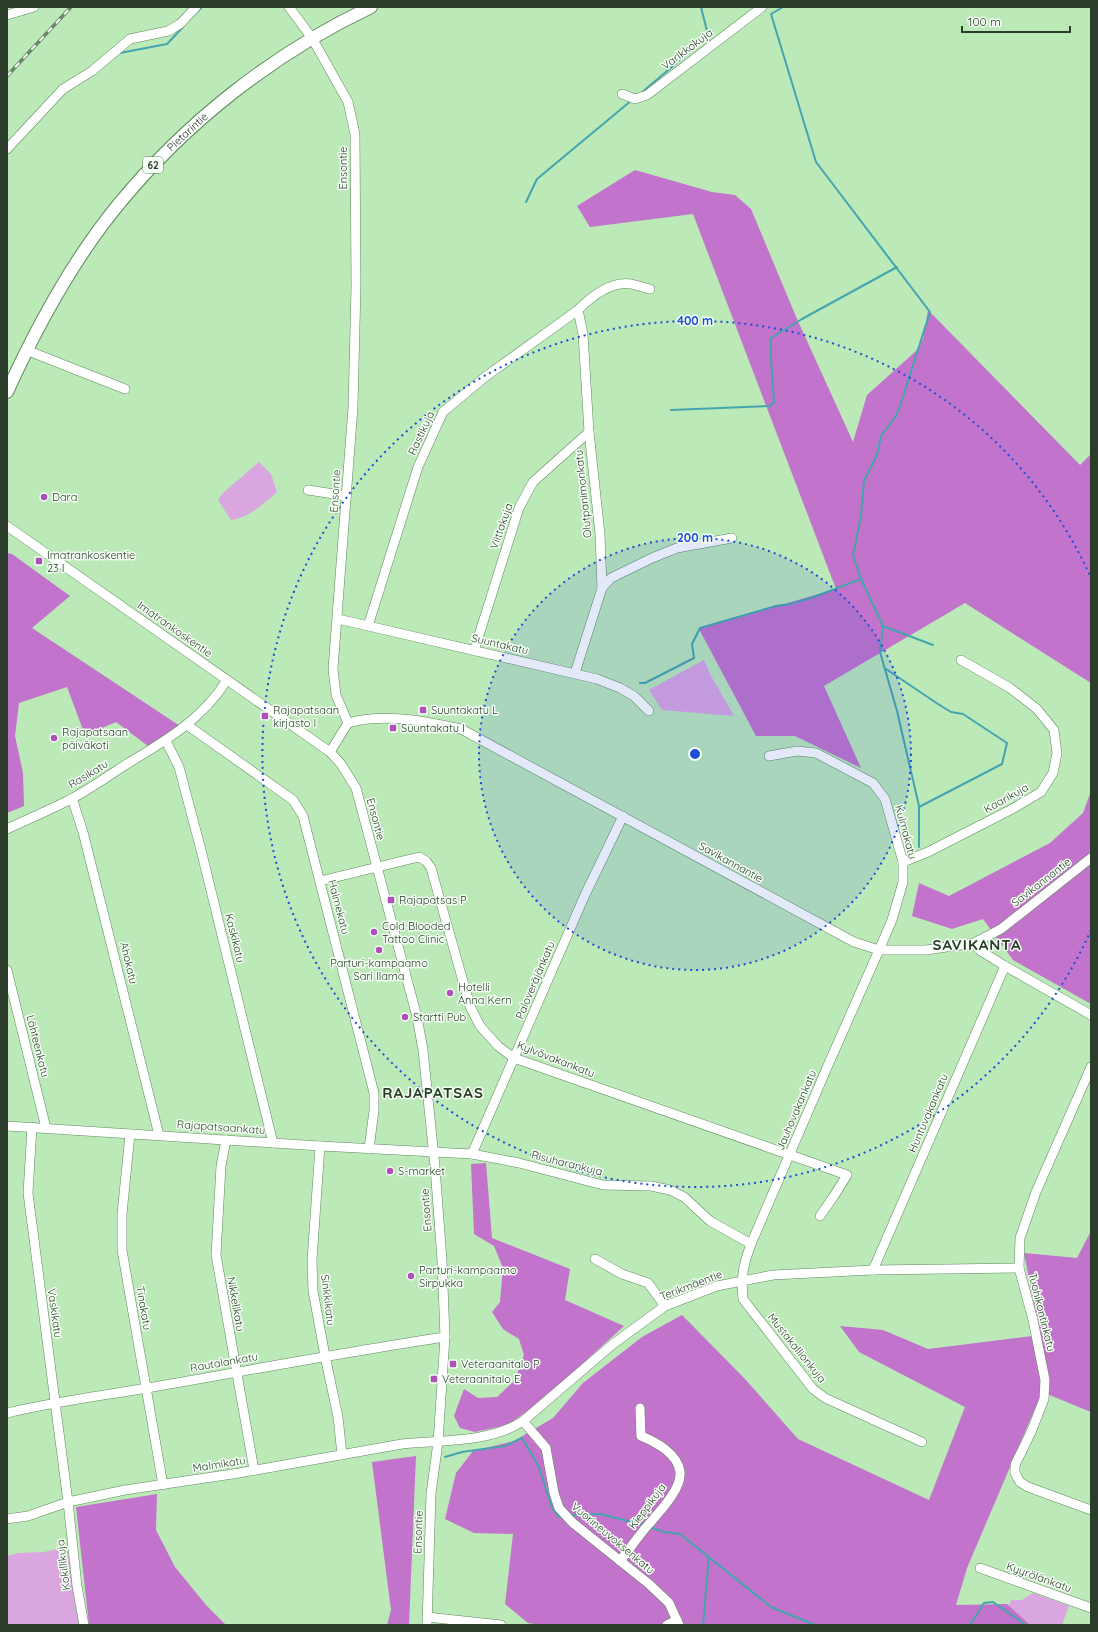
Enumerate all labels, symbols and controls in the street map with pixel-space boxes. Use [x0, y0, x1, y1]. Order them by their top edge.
scale bar [962, 8, 1070, 34]
text: 100 m [968, 14, 1001, 29]
street label: Varikkokuja [659, 25, 715, 73]
street label: Pietarintie [164, 109, 211, 154]
street label: Ensontie [336, 146, 350, 190]
road number: 62 [143, 157, 163, 173]
text: 400 m [677, 313, 713, 328]
street label: Rastikuja [405, 409, 437, 457]
street label: Olutpanimonkatu [571, 449, 595, 539]
street label: Ensontie [327, 469, 343, 513]
place label: Dara [52, 490, 77, 504]
marker: Dara [39, 492, 49, 502]
street label: Viittakuja [487, 501, 515, 551]
text: 200 m [677, 530, 713, 545]
place label: Imatrankoskentie 23 I [47, 548, 135, 575]
marker: Imatrankoskentie 23 I [34, 556, 44, 566]
street label: Imatrankoskentie [135, 598, 215, 660]
street label: Suuntakatu [470, 631, 530, 657]
place label: Rajapatsaan kirjasto I [273, 703, 339, 730]
place label: Suuntakatu L [431, 703, 498, 717]
marker: Suuntakatu L [418, 705, 428, 715]
marker: Rajapatsaan kirjasto I [260, 711, 270, 721]
place label: Suuntakatu I [401, 721, 465, 735]
marker: Suuntakatu I [388, 723, 398, 733]
place label: Rajapatsaan päiväkoti [62, 725, 128, 752]
marker: Rajapatsaan päiväkoti [49, 733, 59, 743]
centre of rings [688, 747, 702, 761]
street label: Rasikatu [65, 757, 111, 791]
street label: Kaarikuja [981, 780, 1031, 816]
street label: Ensontie [364, 796, 388, 842]
street label: Kulmakatu [892, 803, 920, 861]
street label: Savikannantie [696, 839, 766, 885]
street label: Savikannantie [1009, 854, 1073, 910]
street label: Halmekatu [325, 878, 353, 936]
place label: Rajapatsas P [399, 893, 467, 907]
marker: Rajapatsas P [386, 895, 396, 905]
street label: Kaskikatu [222, 912, 248, 964]
place label: Cold Blooded Tattoo Clinic [382, 919, 450, 946]
marker: Cold Blooded Tattoo Clinic [369, 927, 379, 937]
district label: SAVIKANTA [932, 935, 1022, 954]
street label: Paloveräjänkatu [512, 939, 558, 1021]
street label: Ahokatu [117, 941, 141, 985]
marker: Parturi-kampaamo Sari Ilama [374, 945, 384, 955]
place label: Parturi-kampaamo Sari Ilama [330, 956, 428, 983]
place label: Hotelli Anna Kern [458, 980, 512, 1007]
marker: Hotelli Anna Kern [445, 988, 455, 998]
place label: Startti Pub [413, 1010, 466, 1024]
marker: Startti Pub [400, 1012, 410, 1022]
street label: Lähteenkatu [23, 1013, 53, 1079]
street label: Kylvövakankatu [515, 1038, 597, 1080]
street label: Jauhovakankatu [773, 1068, 819, 1152]
street label: Huntuvakankatu [905, 1071, 951, 1155]
district label: RAJAPATSAS [382, 1083, 484, 1102]
street label: Rajapatsaankatu [176, 1117, 266, 1137]
street label: Risuharankuja [530, 1147, 604, 1179]
place label: S-market [398, 1164, 445, 1178]
marker: S-market [385, 1166, 395, 1176]
street label: Ensontie [418, 1188, 434, 1232]
place label: Parturi-kampaamo Sirpukka [419, 1263, 517, 1290]
street label: Terikmäentie [658, 1267, 724, 1303]
marker: Parturi-kampaamo Sirpukka [406, 1271, 416, 1281]
street label: Tuohikontinkatu [1025, 1271, 1059, 1353]
street label: Sinkkikatu [318, 1274, 338, 1326]
street label: Nikkelikatu [224, 1275, 248, 1333]
street label: Tinakatu [133, 1285, 155, 1331]
street label: Vaskikatu [45, 1287, 65, 1339]
street label: Mustakallionkuja [765, 1310, 829, 1386]
street label: Rautalankatu [189, 1349, 259, 1375]
place label: Veteraanitalo P [461, 1357, 540, 1371]
marker: Veteraanitalo P [448, 1359, 458, 1369]
place label: Veteraanitalo E [442, 1372, 520, 1386]
marker: Veteraanitalo E [429, 1374, 439, 1384]
street label: Malmikatu [192, 1453, 246, 1475]
street label: Kieppikuja [625, 1480, 669, 1532]
street label: Vuorineuvoksenkatu [569, 1499, 657, 1577]
street label: Ensontie [410, 1510, 426, 1554]
street label: Kokillikuja [53, 1539, 73, 1591]
street label: Kyyrölänkatu [1004, 1559, 1074, 1595]

